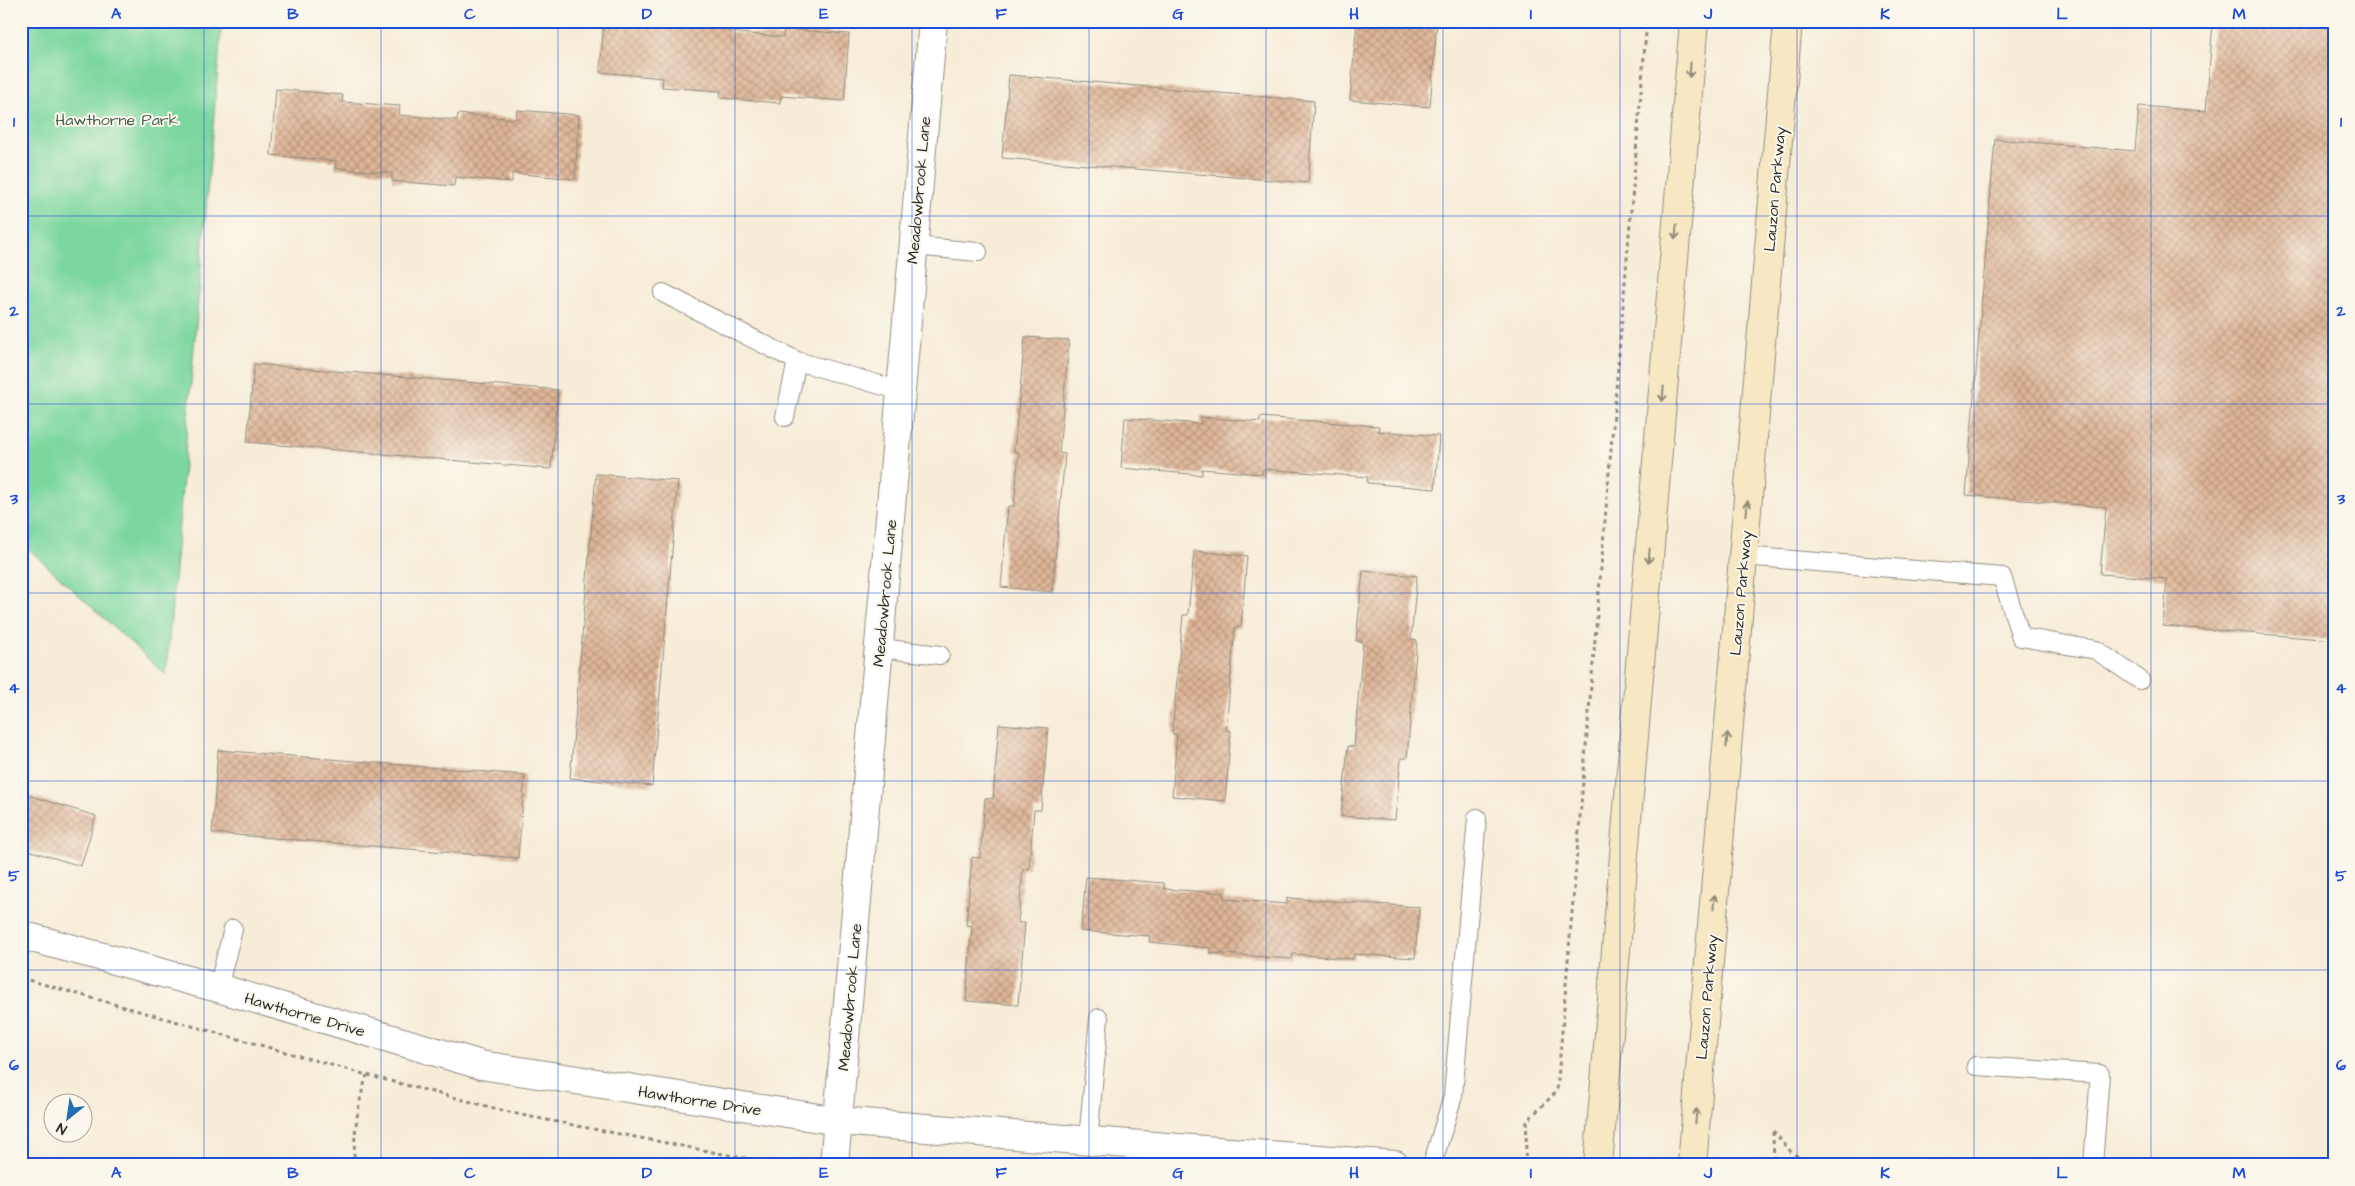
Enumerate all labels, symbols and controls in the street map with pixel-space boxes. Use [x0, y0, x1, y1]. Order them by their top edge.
text: A [111, 3, 122, 25]
text: B [287, 3, 299, 25]
text: C [464, 3, 476, 25]
text: D [642, 3, 653, 25]
text: E [819, 3, 829, 25]
text: F [995, 3, 1007, 25]
text: G [1172, 3, 1184, 25]
text: H [1349, 3, 1359, 25]
text: I [1530, 3, 1532, 25]
text: J [1703, 3, 1713, 25]
text: K [1880, 3, 1890, 25]
text: L [2056, 3, 2068, 25]
text: M [2232, 3, 2246, 25]
one-way arrow [1685, 62, 1694, 78]
park label: Hawthorne Park [55, 109, 179, 131]
text: 1 [13, 111, 16, 133]
text: 1 [2340, 111, 2343, 133]
street label: Meadowbrook Lane [902, 115, 936, 265]
street label: Lauzon Parkway [1759, 125, 1792, 253]
one-way arrow [1671, 223, 1681, 239]
text: 2 [8, 300, 19, 322]
text: 2 [2335, 300, 2346, 322]
one-way arrow [1658, 385, 1667, 401]
text: 3 [9, 488, 19, 510]
text: 3 [2336, 488, 2346, 510]
one-way arrow [1742, 501, 1751, 517]
street label: Meadowbrook Lane [868, 518, 902, 668]
street label: Lauzon Parkway [1725, 529, 1758, 657]
one-way arrow [1644, 547, 1654, 563]
text: 4 [9, 677, 20, 699]
text: 4 [2336, 677, 2347, 699]
one-way arrow [1723, 732, 1732, 748]
text: 5 [8, 865, 20, 887]
text: 5 [2335, 865, 2347, 887]
one-way arrow [1709, 894, 1719, 910]
street label: Meadowbrook Lane [833, 922, 867, 1072]
street label: Lauzon Parkway [1691, 933, 1724, 1061]
street label: Hawthorne Drive [242, 987, 368, 1043]
text: 6 [9, 1054, 19, 1076]
text: 6 [2336, 1054, 2346, 1076]
street label: Hawthorne Drive [637, 1080, 763, 1122]
north arrow [42, 1094, 92, 1144]
one-way arrow [1691, 1108, 1701, 1124]
text: N [53, 1117, 71, 1139]
text: A [111, 1162, 122, 1184]
text: B [287, 1162, 299, 1184]
text: C [464, 1162, 476, 1184]
text: D [642, 1162, 653, 1184]
text: E [819, 1162, 829, 1184]
text: F [995, 1162, 1007, 1184]
text: G [1172, 1162, 1184, 1184]
text: H [1349, 1162, 1359, 1184]
text: I [1530, 1162, 1532, 1184]
text: J [1703, 1162, 1713, 1184]
text: K [1880, 1162, 1890, 1184]
text: L [2056, 1162, 2068, 1184]
text: M [2232, 1162, 2246, 1184]

